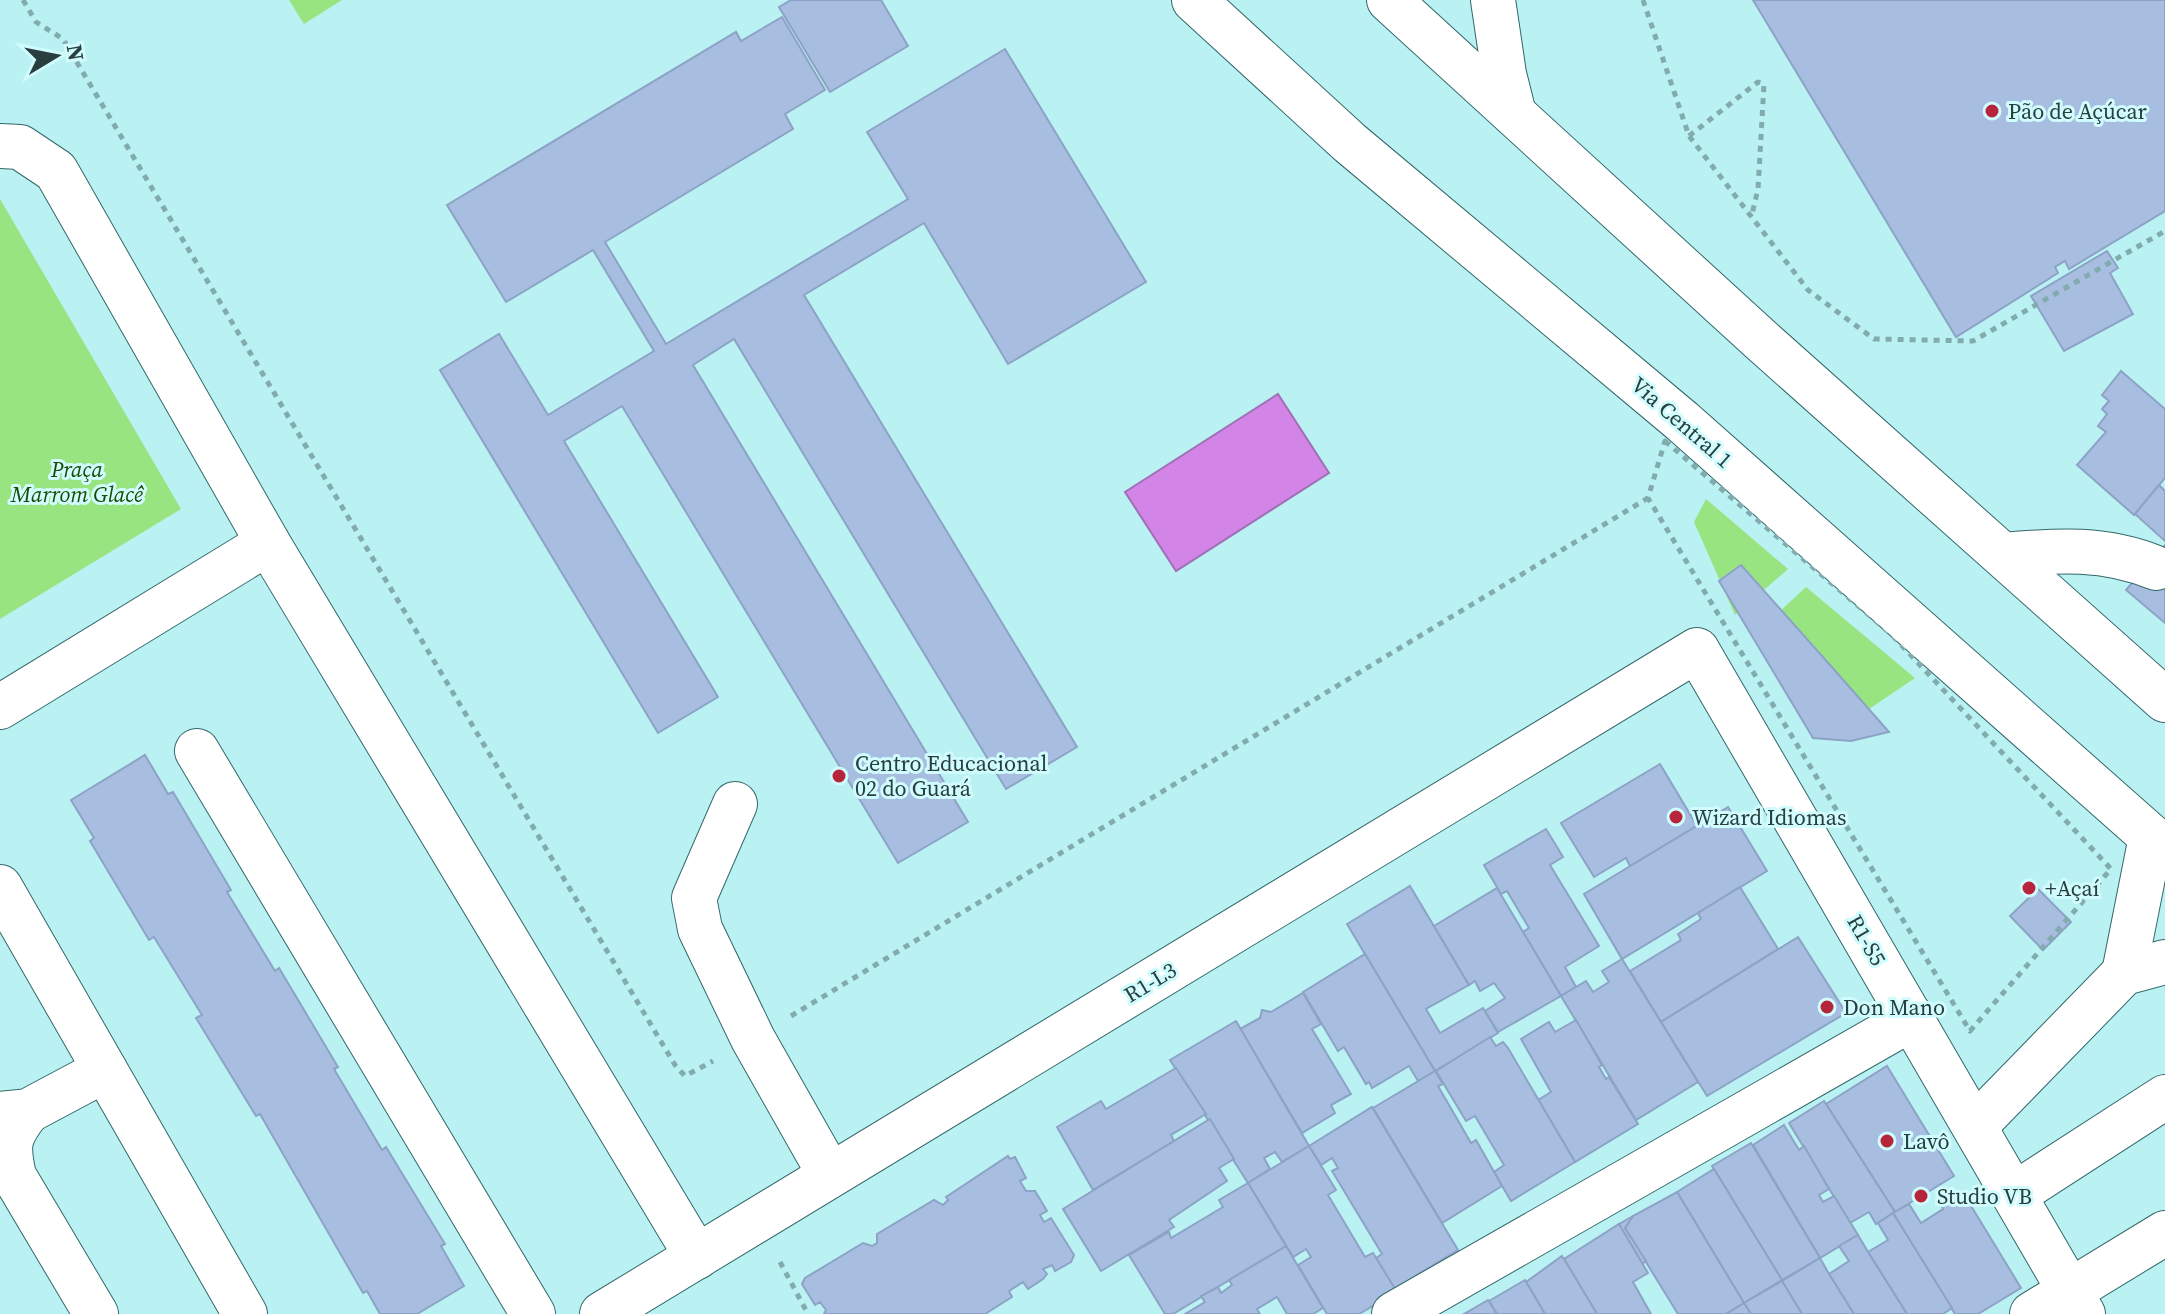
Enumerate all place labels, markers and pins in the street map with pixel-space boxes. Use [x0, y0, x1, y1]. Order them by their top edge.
place label: Pão de Açúcar [2008, 96, 2148, 126]
marker: Pão de Açúcar [1983, 102, 2001, 120]
place label: Centro Educacional 02 do Guará [855, 748, 1047, 803]
marker: Centro Educacional 02 do Guará [830, 767, 848, 785]
place label: Wizard Idiomas [1692, 802, 1846, 832]
marker: Wizard Idiomas [1667, 808, 1685, 826]
place label: +Açaí [2045, 873, 2099, 903]
marker: +Açaí [2020, 879, 2038, 897]
place label: Don Mano [1843, 992, 1945, 1022]
marker: Don Mano [1818, 998, 1836, 1016]
place label: Lavô [1903, 1126, 1950, 1156]
marker: Lavô [1878, 1132, 1896, 1150]
place label: Studio VB [1937, 1181, 2032, 1211]
marker: Studio VB [1912, 1187, 1930, 1205]

